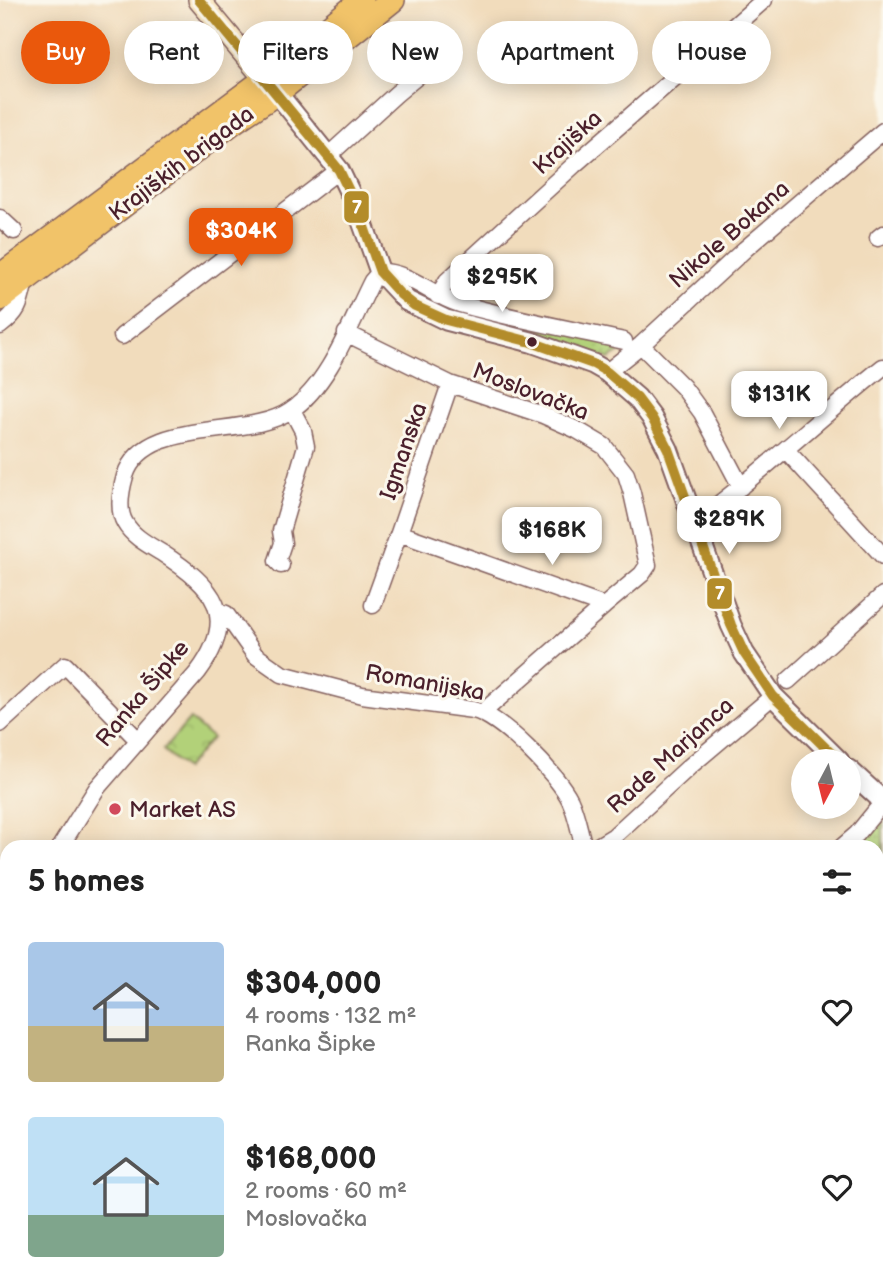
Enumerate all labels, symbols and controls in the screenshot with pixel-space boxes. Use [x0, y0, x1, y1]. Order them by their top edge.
chip: Buy [21, 21, 110, 84]
chip: Rent [124, 21, 224, 84]
chip: Filters [238, 21, 353, 84]
chip: New [367, 21, 463, 84]
chip: Apartment [477, 21, 638, 84]
chip: House [652, 21, 771, 84]
street label: Krajiških brigada [104, 100, 260, 227]
street label: Krajiška [527, 105, 608, 181]
street label: Nikole Bokana [664, 175, 796, 295]
line badge: 7 [343, 190, 370, 224]
text: 7 [352, 197, 363, 220]
pin: $304K [192, 208, 290, 268]
text: $304K [205, 217, 277, 245]
pin: $295K [453, 254, 551, 314]
text: $295K [466, 263, 538, 291]
unlabelled marker [525, 335, 539, 349]
street label: Moslovačka [469, 357, 593, 427]
pin: $131K [730, 372, 828, 431]
text: $131K [747, 380, 811, 408]
street label: Igmanska [374, 399, 434, 503]
pin: $289K [680, 496, 778, 556]
text: $289K [693, 505, 765, 533]
pin: $168K [503, 508, 601, 567]
text: $168K [518, 516, 586, 544]
line badge: 7 [706, 577, 733, 610]
text: 7 [715, 583, 726, 606]
street label: Ranka Šipke [90, 635, 195, 753]
street label: Romanijska [363, 659, 487, 707]
street label: Rade Marjanca [602, 692, 740, 820]
north arrow [791, 749, 861, 819]
map controls [791, 749, 861, 819]
place label: Market AS [129, 796, 236, 824]
marker: Market AS [107, 801, 123, 817]
icon: filters [818, 863, 856, 901]
text: 5 homes [28, 864, 145, 900]
text: $304,000 [245, 966, 381, 1002]
icon: home [84, 970, 168, 1054]
icon: heart [818, 993, 856, 1031]
text: 4 rooms · 132 m² [245, 1002, 416, 1030]
text: Ranka Šipke [245, 1030, 376, 1058]
text: $168,000 [245, 1141, 376, 1177]
icon: home [84, 1145, 168, 1229]
icon: heart [818, 1168, 856, 1206]
text: 2 rooms · 60 m² [245, 1177, 407, 1205]
text: Moslovačka [245, 1205, 367, 1233]

